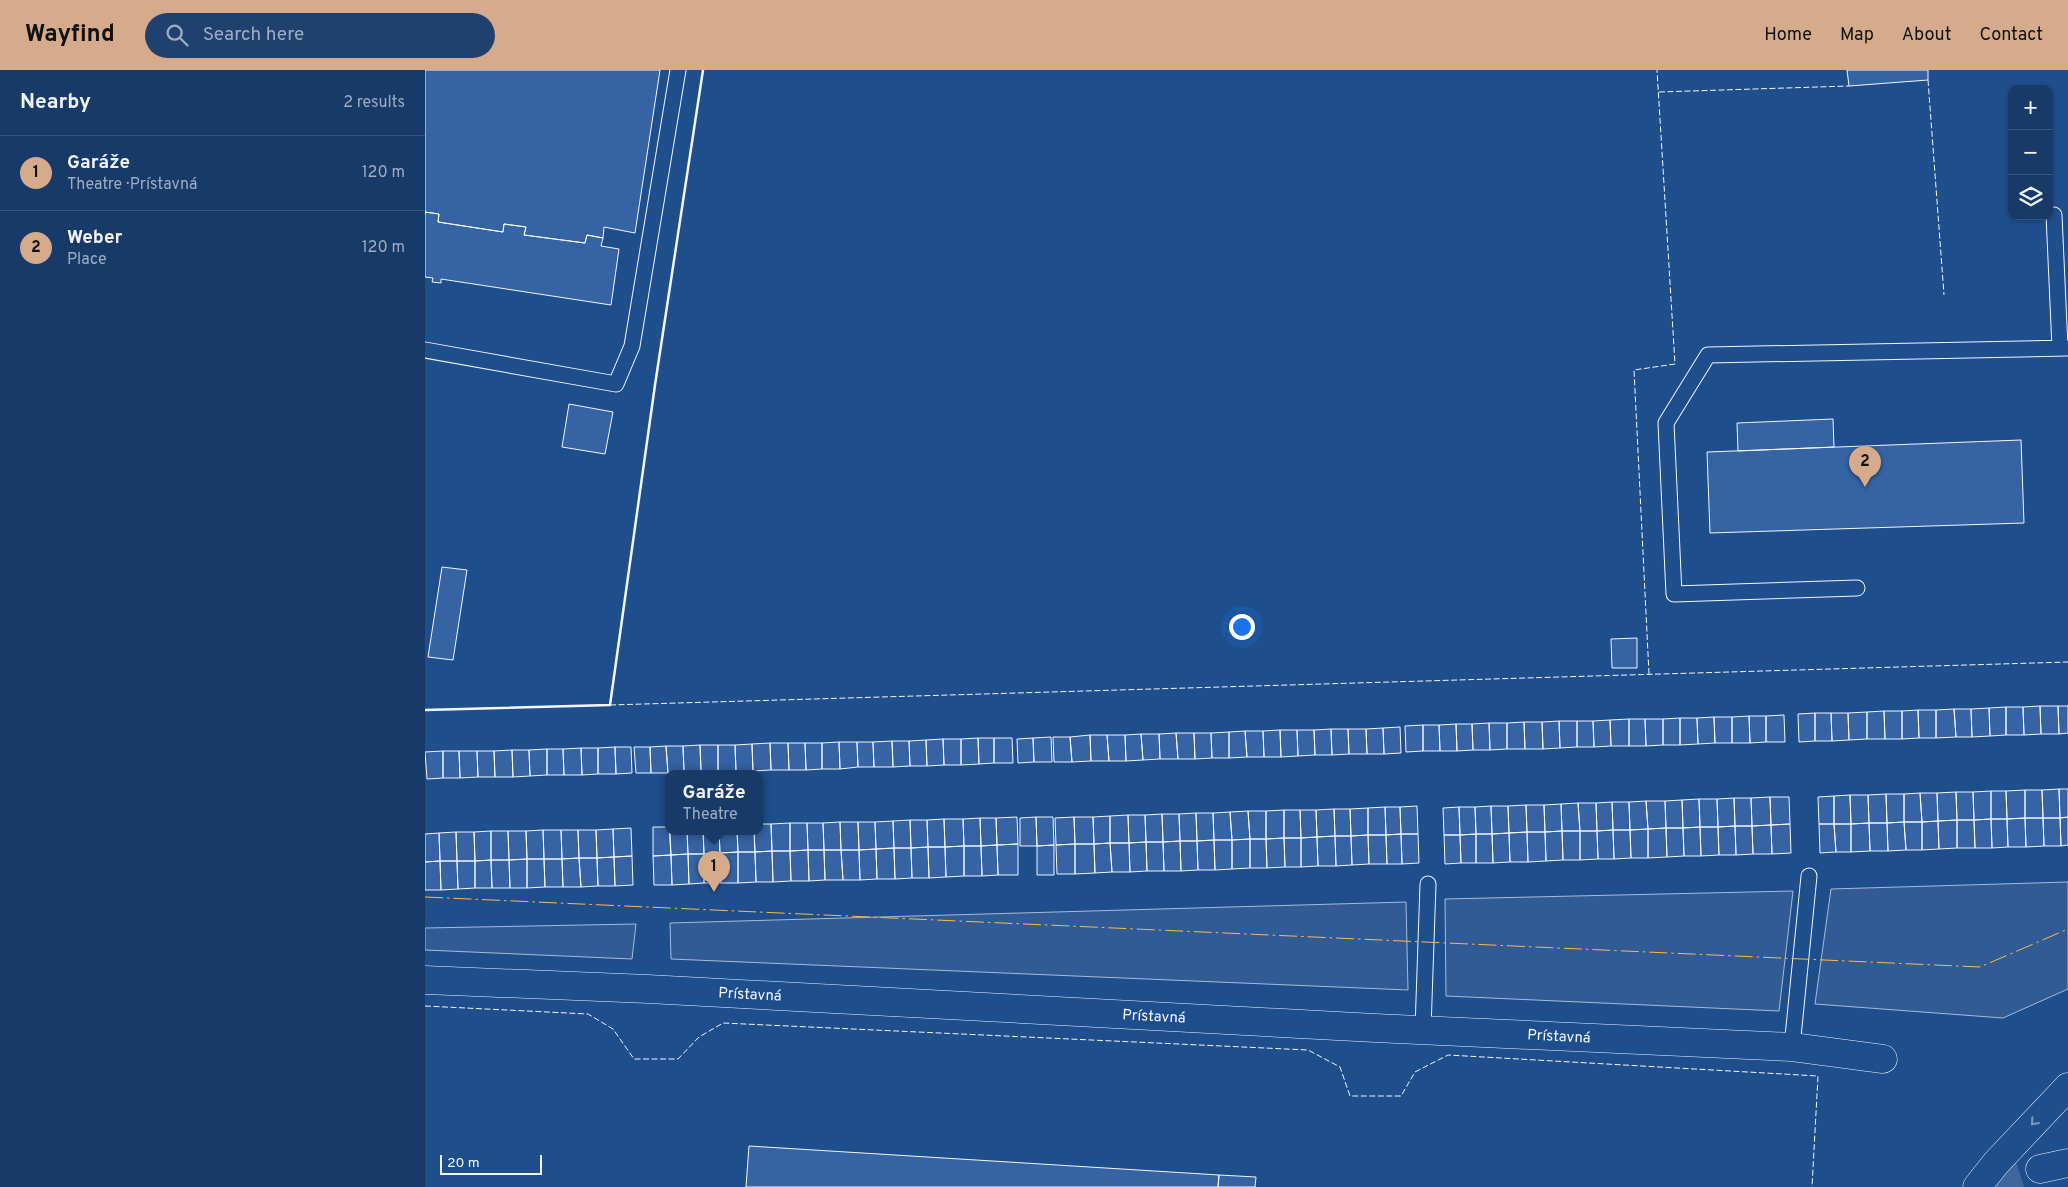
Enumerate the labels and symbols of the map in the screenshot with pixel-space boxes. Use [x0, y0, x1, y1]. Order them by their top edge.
pin: 2 [1849, 446, 1881, 487]
your location [1229, 614, 1255, 640]
pin: 1 [698, 851, 730, 892]
street label: Prístavná [718, 984, 782, 1007]
street label: Prístavná [1122, 1006, 1186, 1029]
street label: Prístavná [1527, 1026, 1591, 1049]
one-way arrow [2031, 1116, 2040, 1125]
scale bar [440, 1152, 543, 1175]

